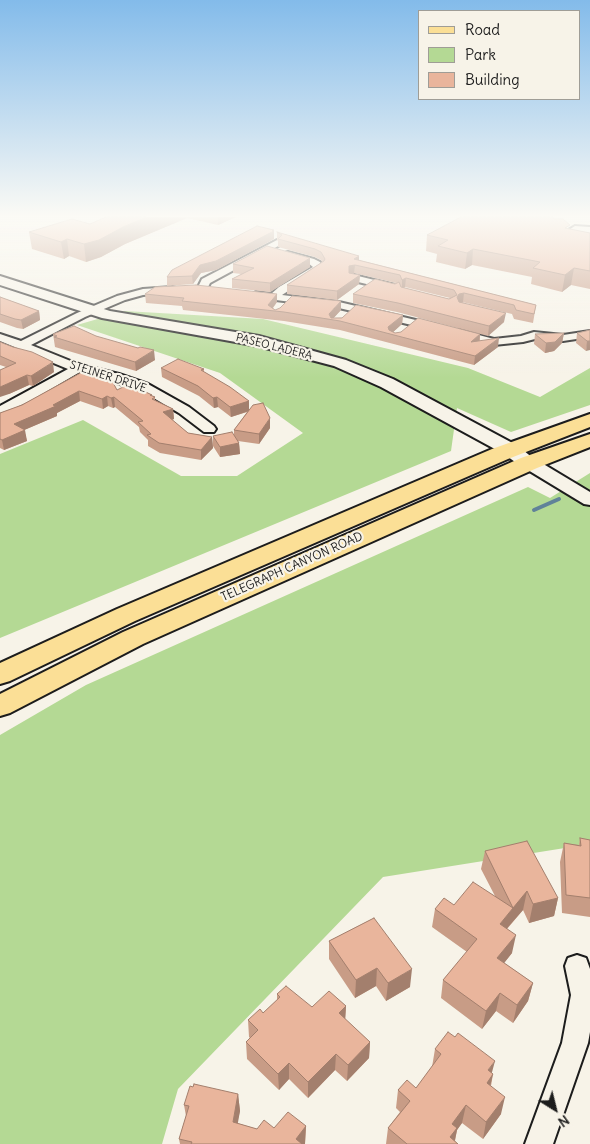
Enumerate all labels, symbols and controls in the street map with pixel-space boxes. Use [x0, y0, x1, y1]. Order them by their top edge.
legend [418, 10, 580, 100]
text: Road [465, 20, 500, 39]
text: Park [465, 45, 496, 64]
text: Building [465, 70, 520, 89]
street label: PASEO LADERA [234, 331, 314, 363]
street label: STEINER DRIVE [68, 358, 148, 396]
street label: TELEGRAPH CANYON ROAD [219, 529, 365, 605]
north arrow [530, 1084, 580, 1134]
text: N [555, 1111, 573, 1131]

